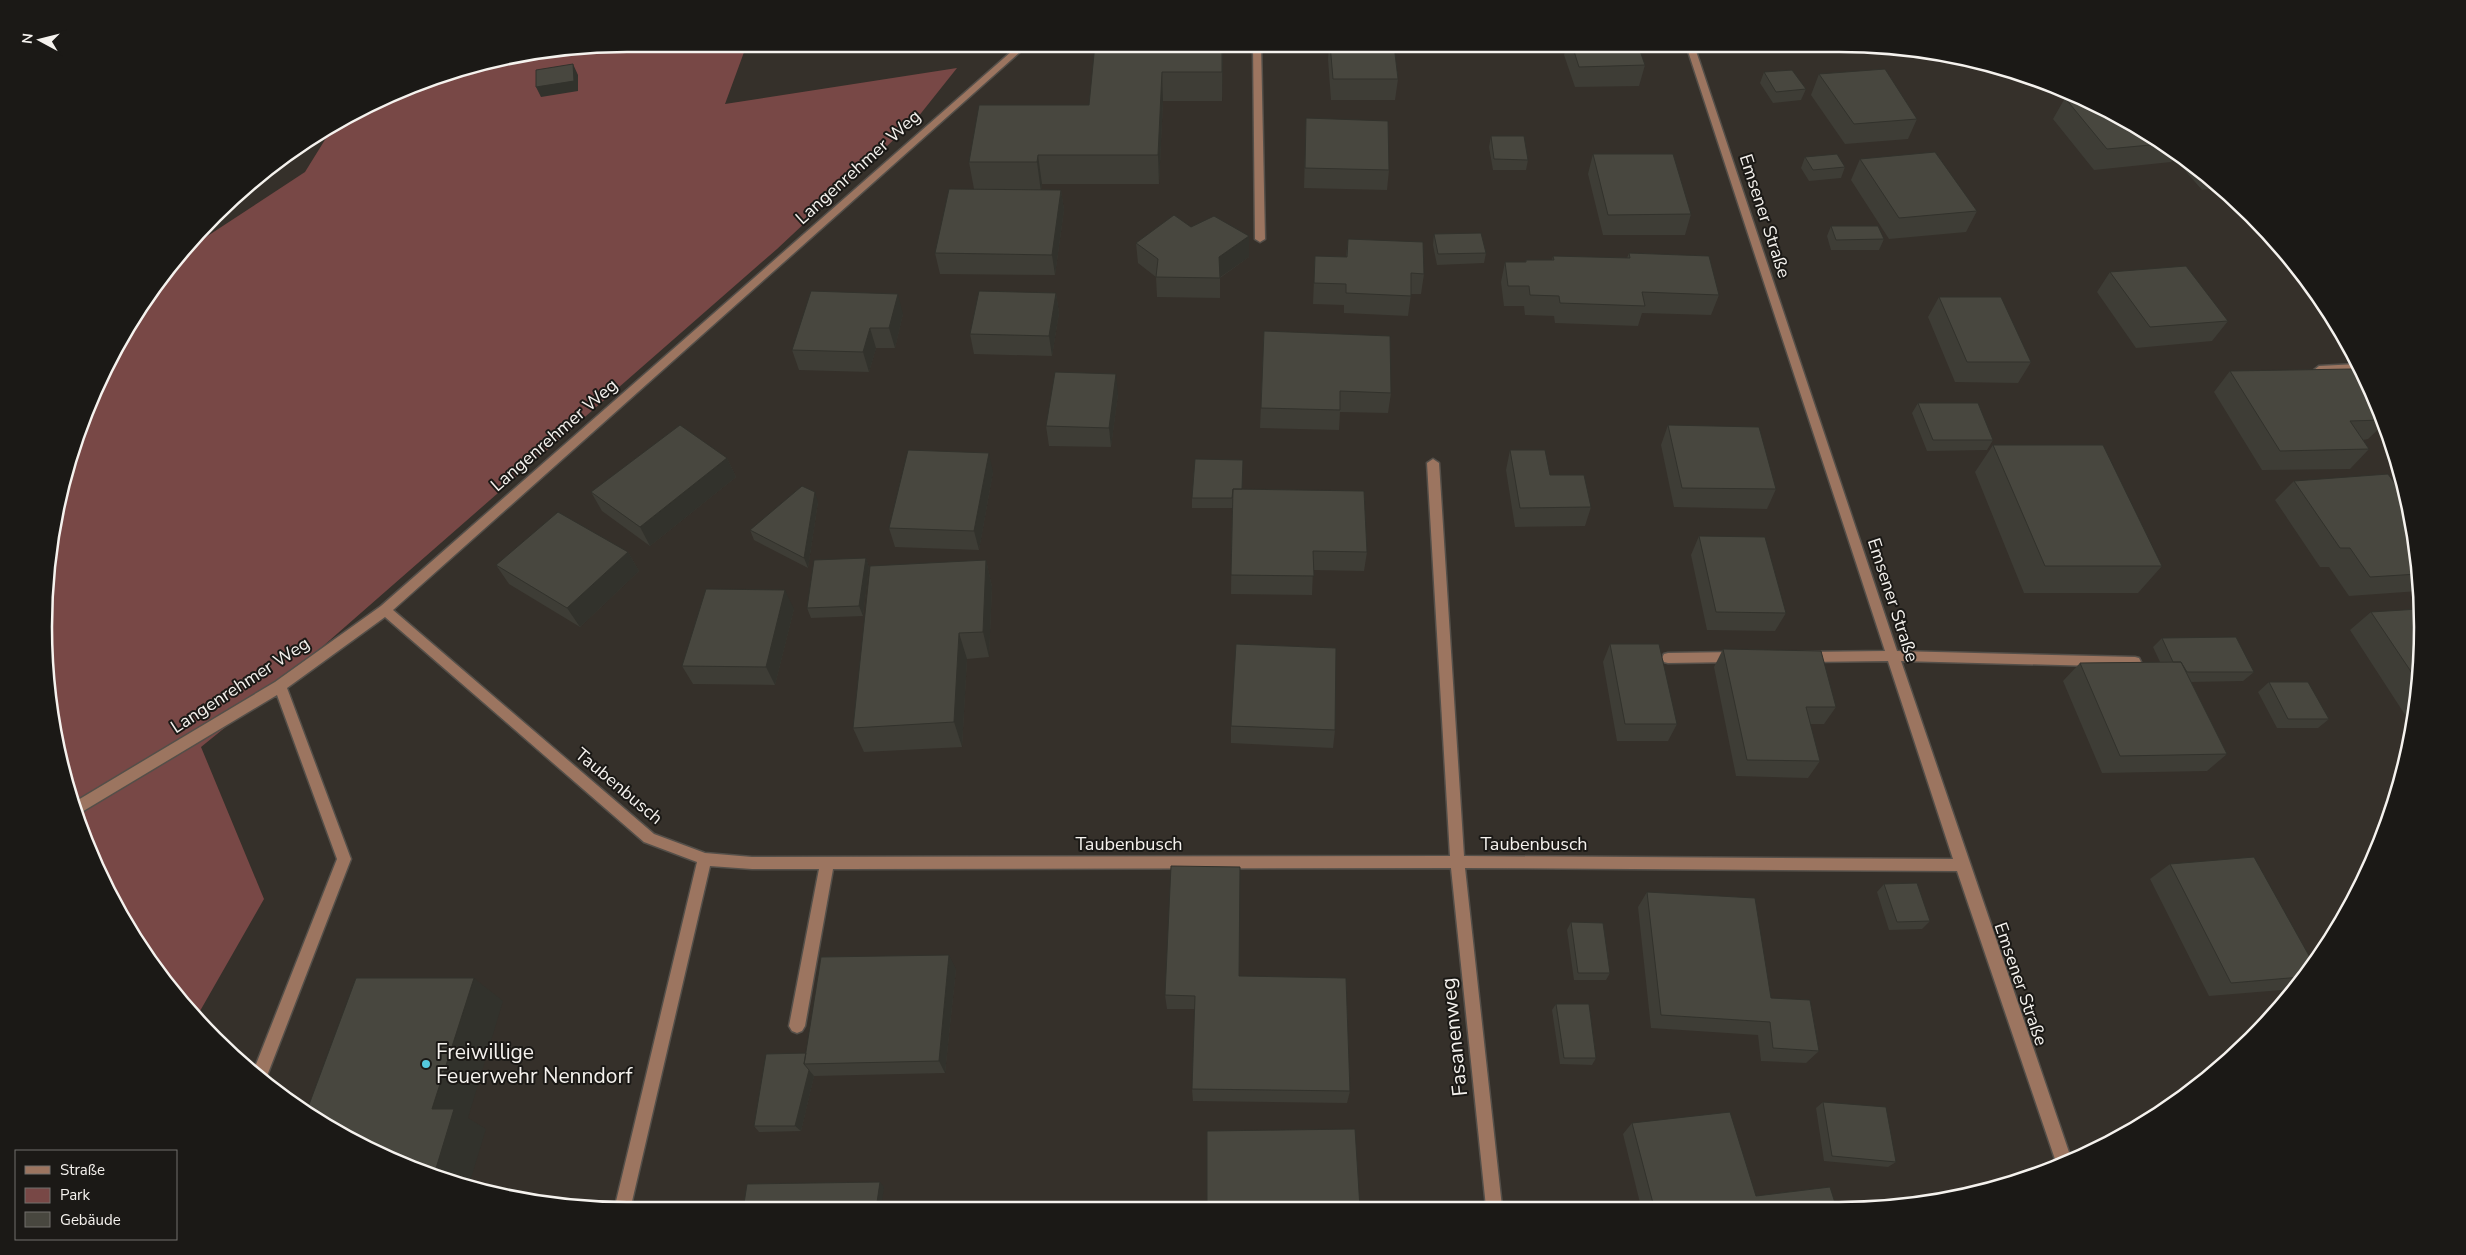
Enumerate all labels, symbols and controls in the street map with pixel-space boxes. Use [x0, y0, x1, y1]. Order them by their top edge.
north arrow [15, 15, 65, 65]
text: N [18, 32, 38, 45]
street label: Langenrehmer Weg [790, 104, 926, 230]
street label: Emsener Straße [1734, 151, 1796, 281]
street label: Langenrehmer Weg [485, 373, 623, 497]
street label: Emsener Straße [1862, 535, 1924, 665]
street label: Langenrehmer Weg [166, 631, 314, 739]
street label: Taubenbusch [570, 742, 668, 830]
street label: Taubenbusch [1075, 832, 1183, 856]
street label: Taubenbusch [1480, 832, 1588, 856]
street label: Emsener Straße [1989, 919, 2053, 1049]
street label: Fasanenweg [1434, 976, 1474, 1098]
place label: Freiwillige Feuerwehr Nenndorf [436, 1038, 633, 1090]
marker: Freiwillige Feuerwehr Nenndorf [420, 1058, 432, 1070]
legend [15, 1150, 178, 1240]
text: Straße [60, 1160, 105, 1180]
text: Park [60, 1185, 90, 1205]
text: Gebäude [60, 1210, 121, 1230]

